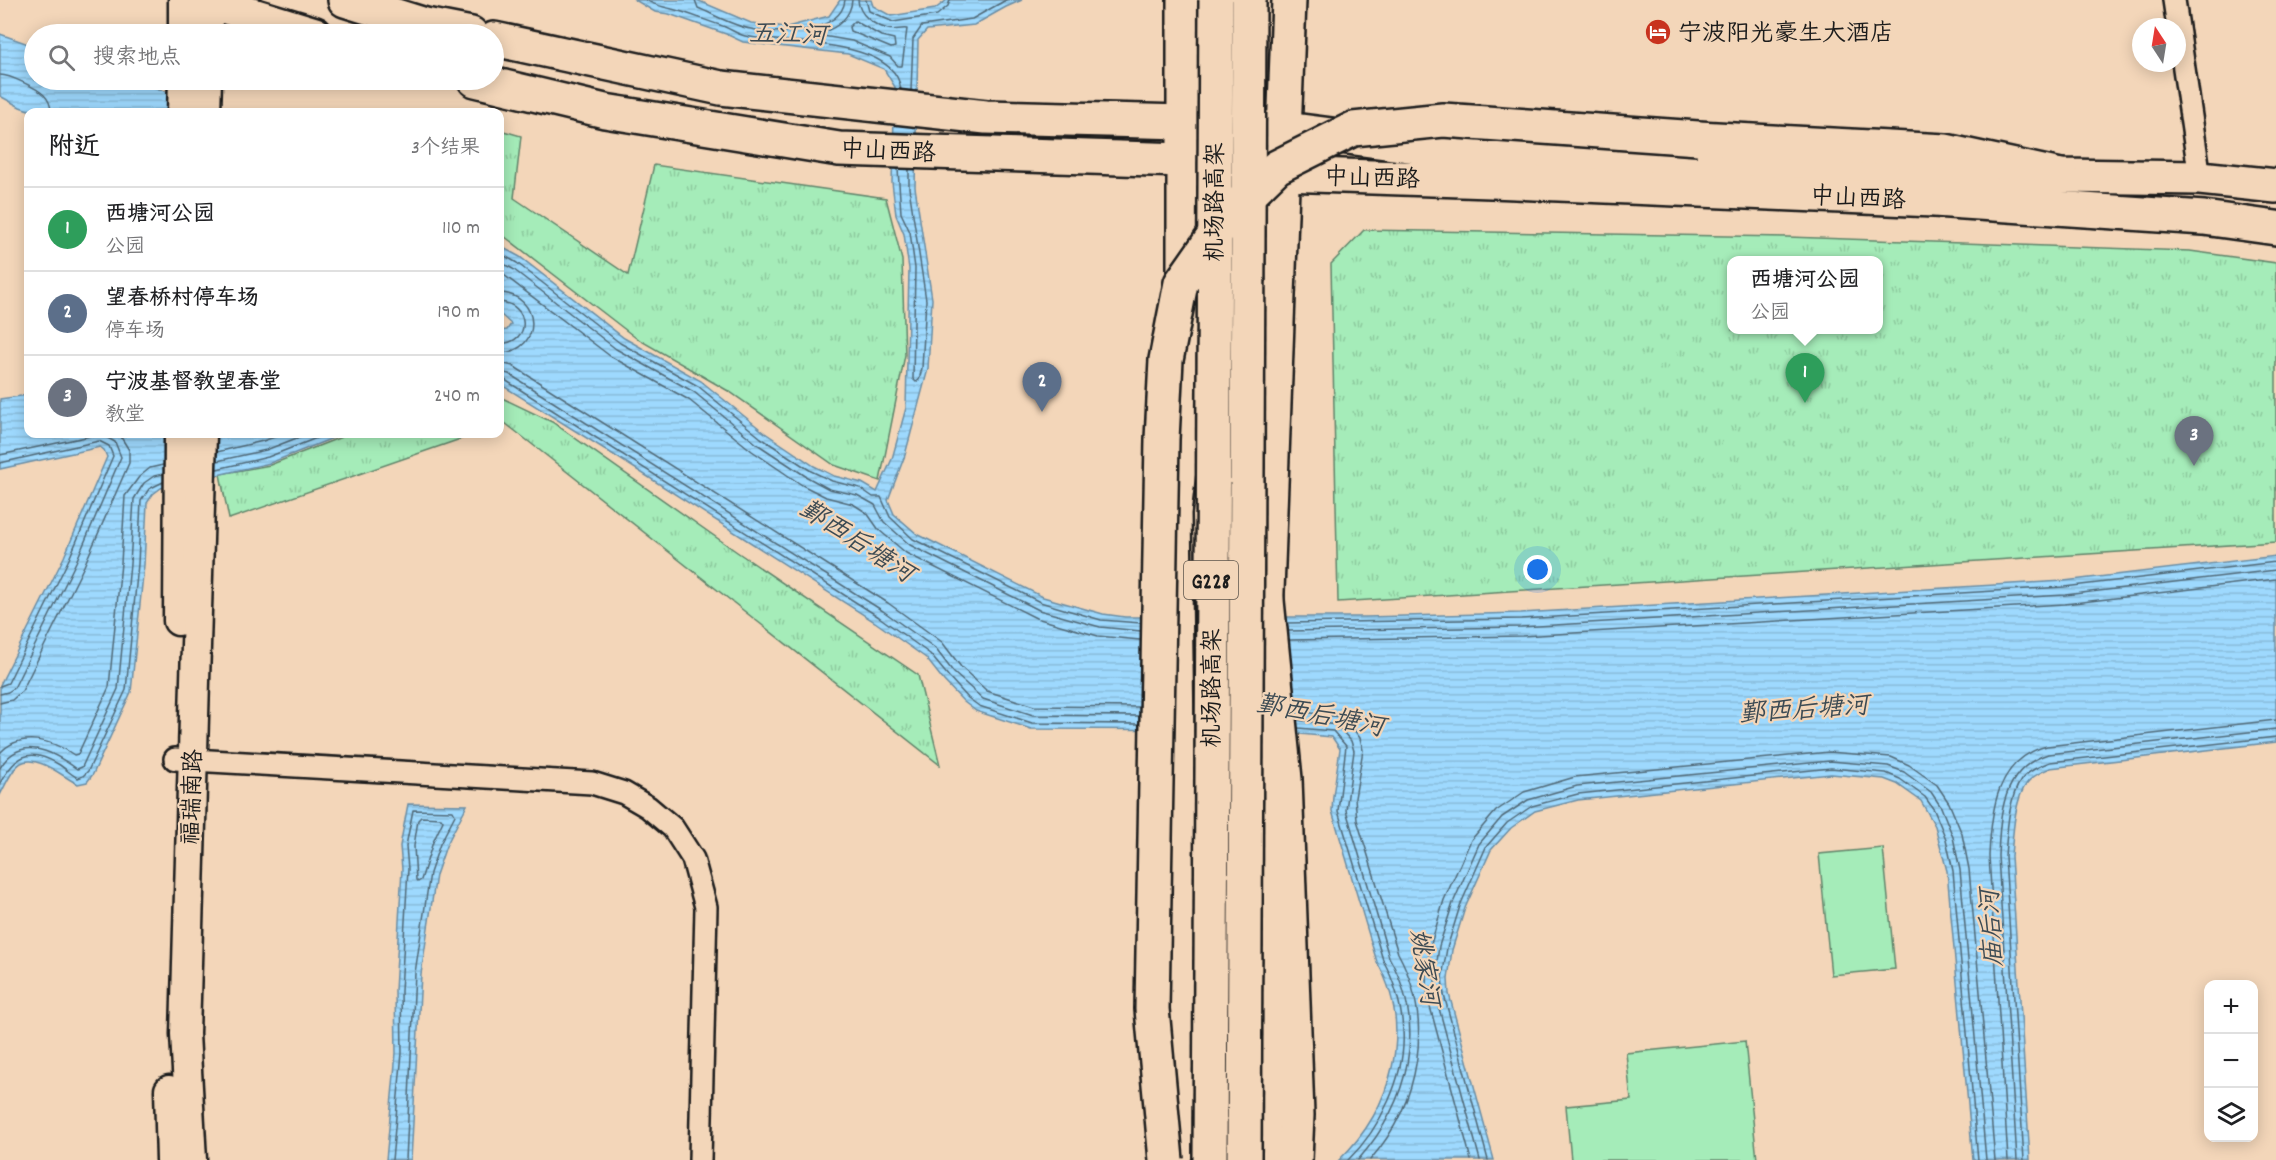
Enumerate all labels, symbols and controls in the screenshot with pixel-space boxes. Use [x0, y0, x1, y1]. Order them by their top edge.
water label: 五江河 [748, 17, 831, 56]
hotel icon: 宁波阳光豪生大酒店 [1643, 17, 1673, 47]
place label: 宁波阳光豪生大酒店 [1678, 18, 1894, 52]
north arrow [2132, 18, 2186, 72]
search box [24, 24, 504, 90]
icon: search [45, 41, 78, 74]
text: 搜索地点 [93, 43, 181, 74]
text: 附近 [48, 130, 100, 167]
street label: 中山西路 [839, 134, 937, 172]
text: 3个结果 [411, 135, 480, 163]
street label: 机场路高架 [1200, 142, 1234, 262]
street label: 中山西路 [1323, 161, 1420, 199]
street label: 中山西路 [1809, 181, 1907, 219]
text: 西塘河公园 [105, 200, 215, 231]
text: 1 [65, 215, 70, 243]
text: 110 m [442, 215, 480, 243]
text: 公园 [105, 234, 145, 262]
popup [1727, 256, 1883, 334]
text: 西塘河公园 [1750, 266, 1860, 297]
text: 望春桥村停车场 [105, 284, 259, 315]
text: 2 [63, 299, 72, 327]
text: 190 m [437, 299, 480, 327]
text: 公园 [1750, 300, 1790, 328]
text: 停车场 [105, 318, 165, 346]
pin: 1 [1786, 354, 1824, 403]
pin: 2 [1022, 362, 1062, 412]
text: 宁波基督教望春堂 [105, 368, 281, 399]
text: 3 [63, 383, 72, 411]
text: 240 m [434, 383, 480, 411]
text: 教堂 [105, 402, 145, 430]
pin: 3 [2174, 416, 2214, 466]
water label: 鄞西后塘河 [791, 492, 924, 596]
your location [1523, 555, 1552, 584]
road number: G228 [1184, 561, 1238, 599]
street label: 机场路高架 [1197, 628, 1231, 748]
water label: 鄞西后塘河 [1253, 687, 1392, 749]
water label: 鄞西后塘河 [1738, 688, 1874, 734]
street label: 福瑞南路 [175, 749, 213, 846]
water label: 庙后河 [1973, 884, 2014, 968]
water label: 姚家河 [1398, 926, 1448, 1013]
map controls [2204, 980, 2258, 1142]
button: + [2204, 980, 2258, 1034]
button: − [2204, 1034, 2258, 1088]
button: layers [2204, 1088, 2258, 1142]

